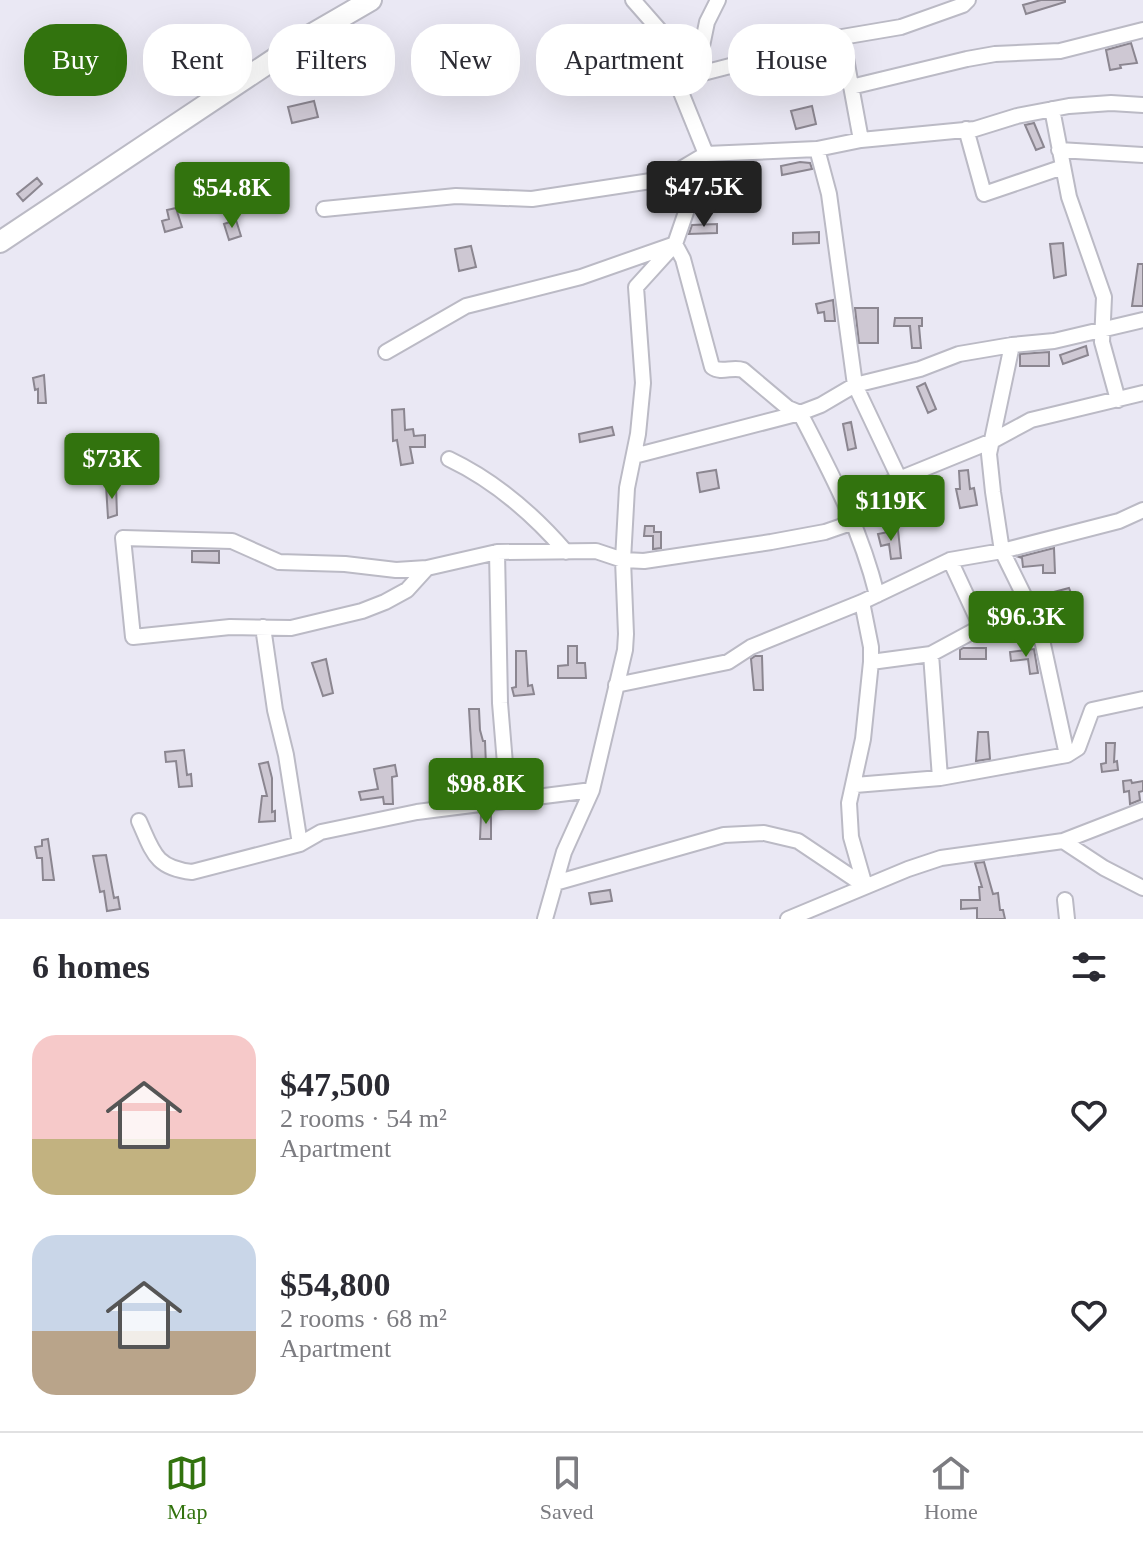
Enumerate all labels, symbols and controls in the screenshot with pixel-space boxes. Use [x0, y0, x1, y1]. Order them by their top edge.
chip: Buy [24, 24, 127, 96]
chip: Rent [143, 24, 252, 96]
chip: Filters [268, 24, 395, 96]
chip: New [411, 24, 520, 96]
chip: Apartment [536, 24, 712, 96]
chip: House [728, 24, 855, 96]
pin: $47.5K [639, 161, 769, 229]
pin: $54.8K [167, 162, 297, 230]
text: $47.5K [665, 172, 743, 201]
text: $54.8K [193, 173, 271, 202]
pin: $73K [65, 433, 159, 501]
text: $73K [82, 444, 142, 473]
pin: $119K [835, 475, 947, 543]
text: $119K [856, 486, 926, 515]
pin: $96.3K [961, 591, 1091, 659]
text: $96.3K [987, 602, 1065, 631]
pin: $98.8K [421, 758, 551, 826]
text: $98.8K [447, 769, 525, 798]
icon: filters [1067, 945, 1111, 989]
text: 6 homes [32, 948, 150, 985]
text: $47,500 [280, 1066, 391, 1103]
icon: home [96, 1067, 192, 1163]
icon: heart [1067, 1093, 1111, 1137]
text: 2 rooms · 54 m² [280, 1104, 447, 1133]
text: Apartment [280, 1134, 391, 1163]
text: $54,800 [280, 1266, 391, 1303]
icon: home [96, 1267, 192, 1363]
icon: heart [1067, 1293, 1111, 1337]
text: 2 rooms · 68 m² [280, 1304, 447, 1333]
text: Apartment [280, 1334, 391, 1363]
tab: Map [165, 1451, 209, 1525]
tab: Saved [540, 1451, 593, 1525]
tab: Home [924, 1451, 978, 1525]

